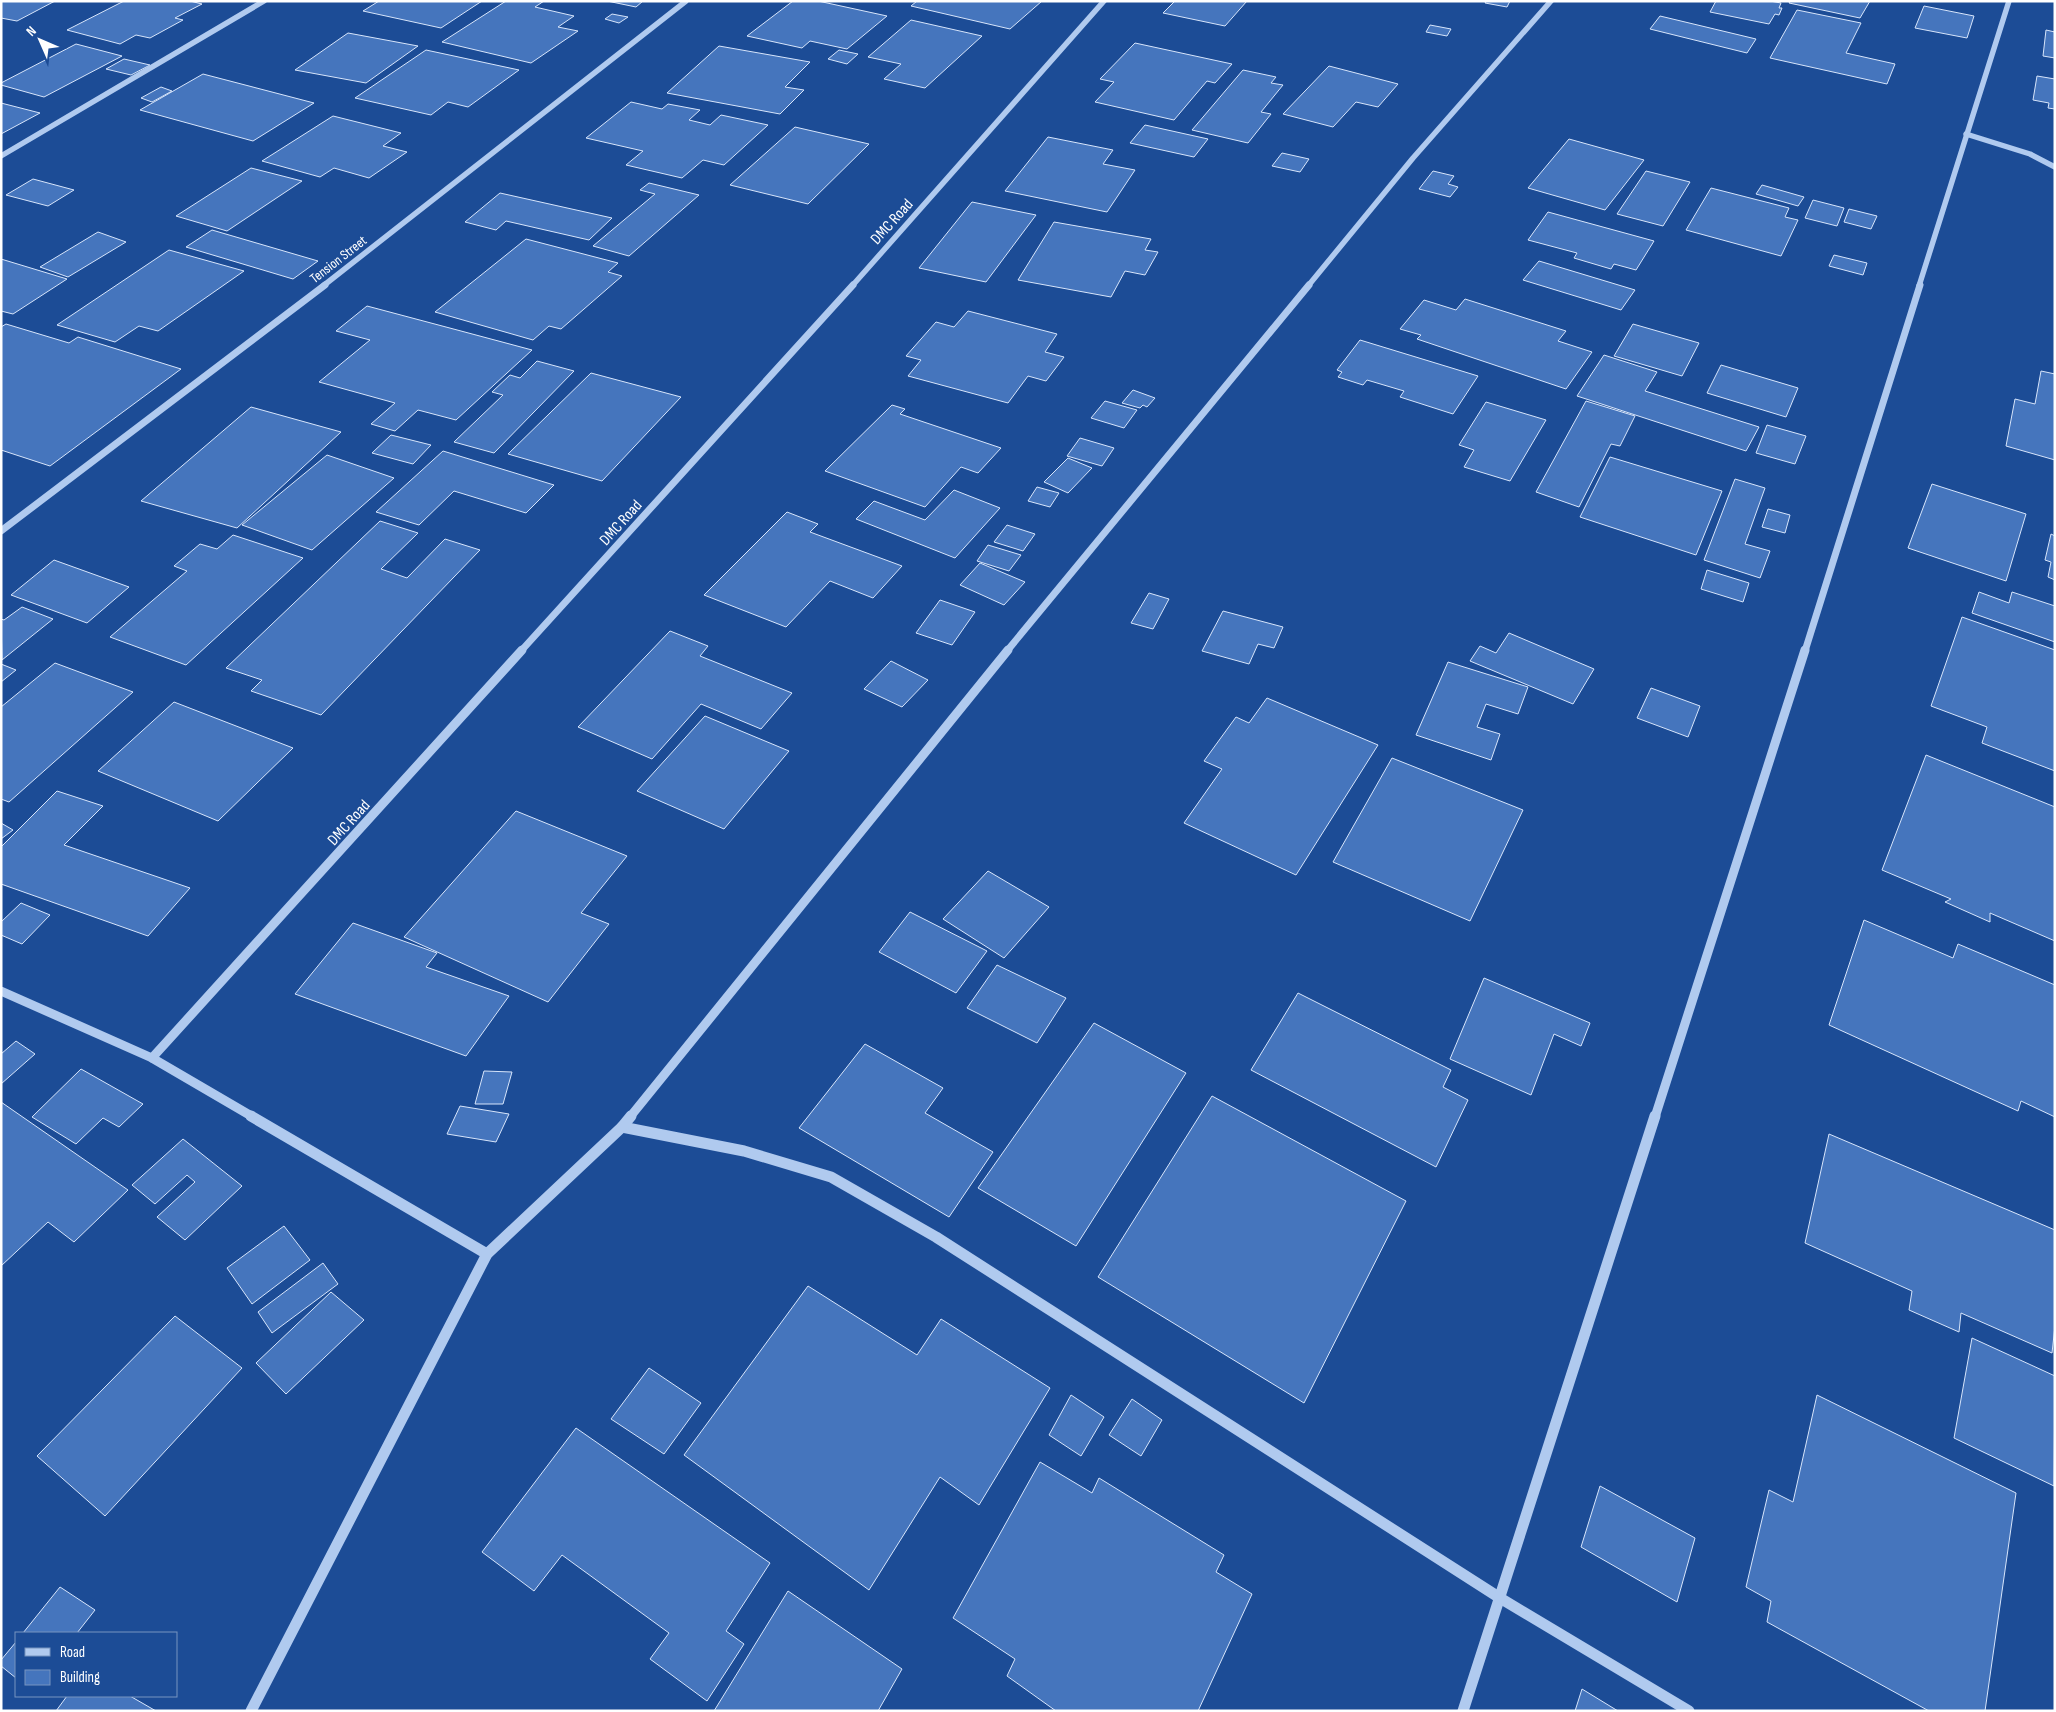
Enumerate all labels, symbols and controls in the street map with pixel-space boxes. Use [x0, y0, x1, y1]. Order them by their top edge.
north arrow [15, 15, 65, 65]
text: N [23, 23, 40, 40]
street label: DMC Road [867, 195, 917, 249]
street label: Tension Street [306, 232, 370, 287]
street label: DMC Road [596, 496, 646, 550]
street label: DMC Road [324, 796, 374, 850]
legend [15, 1632, 178, 1697]
text: Road [60, 1643, 85, 1662]
text: Building [60, 1668, 100, 1687]

